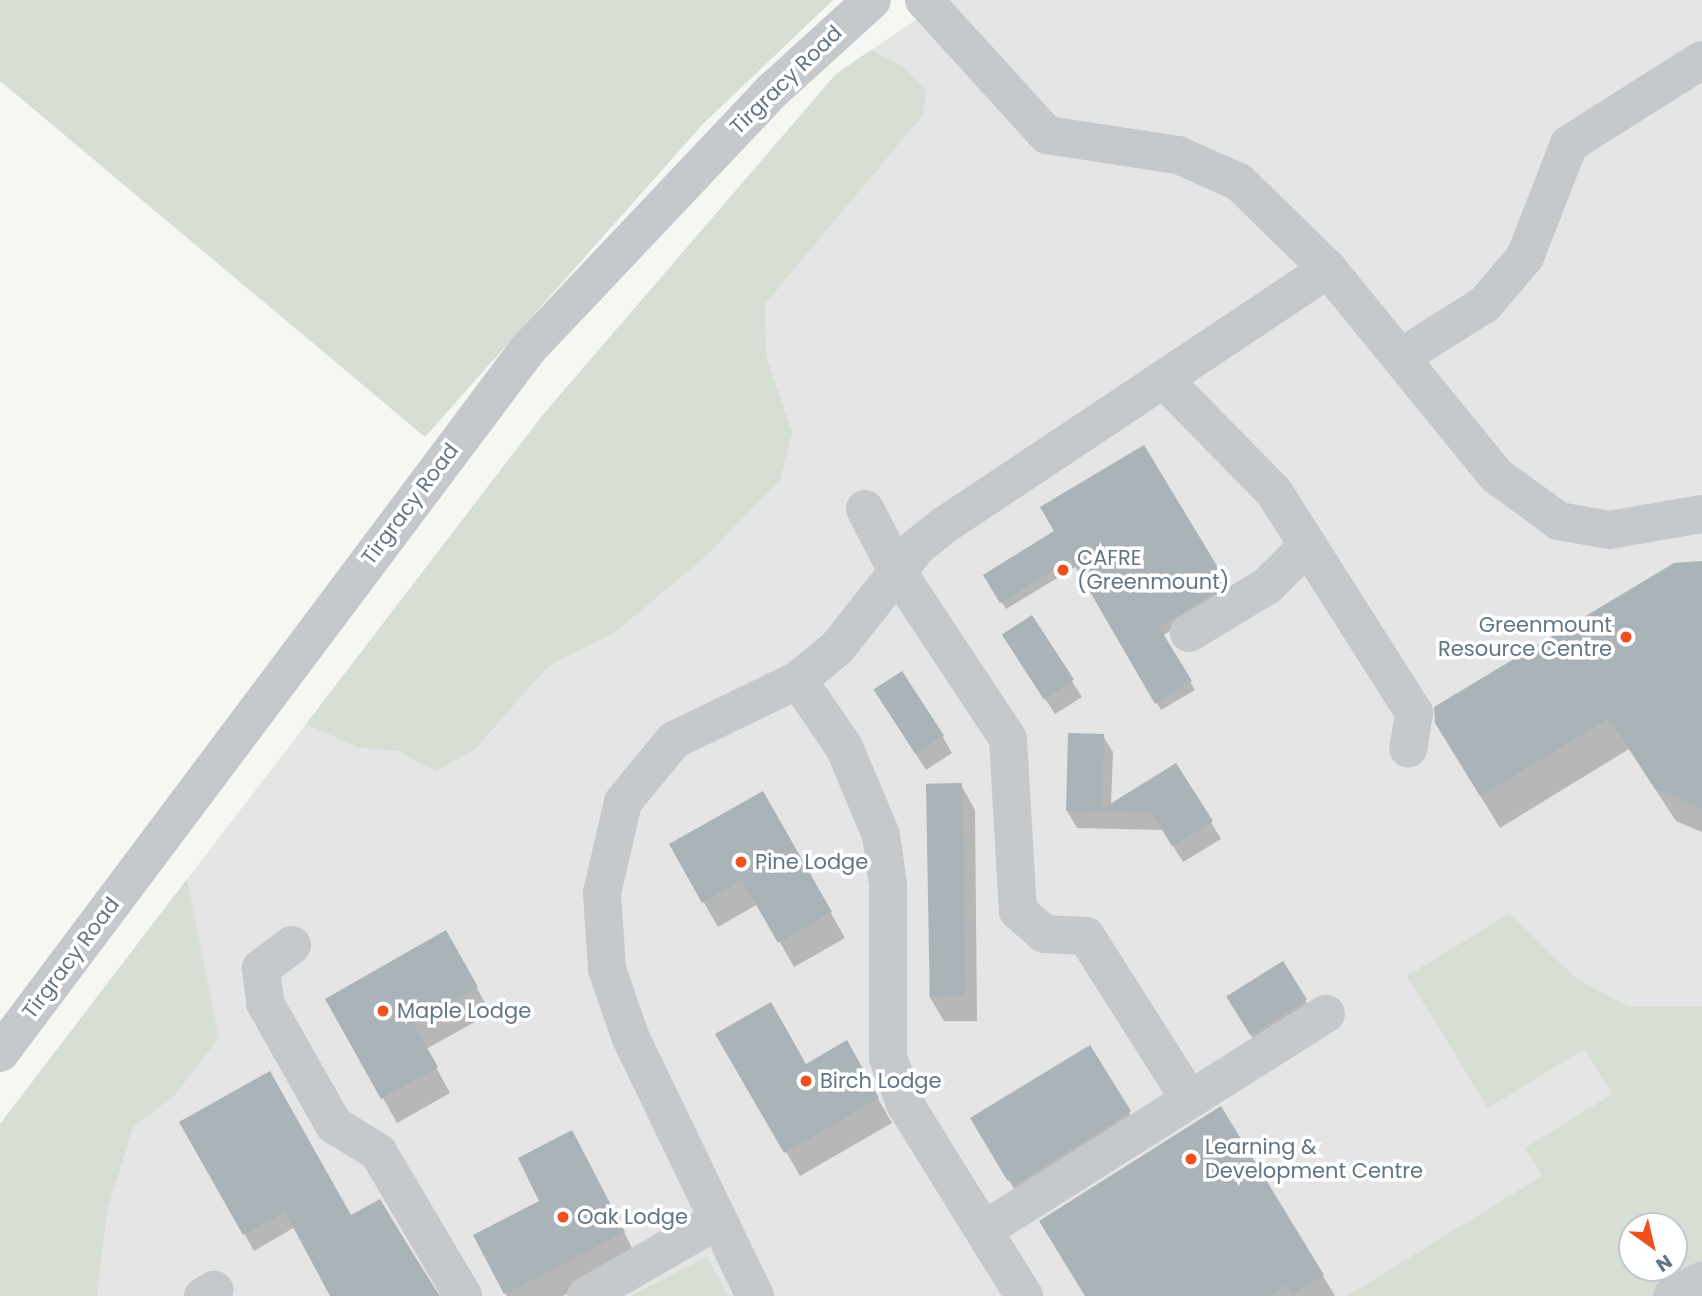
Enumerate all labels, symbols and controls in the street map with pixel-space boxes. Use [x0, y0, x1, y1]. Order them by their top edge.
street label: Tirgracy Road [725, 20, 847, 140]
street label: Tirgracy Road [356, 438, 464, 570]
place label: CAFRE (Greenmount) [1077, 545, 1229, 595]
marker: CAFRE (Greenmount) [1055, 562, 1071, 578]
place label: Greenmount Resource Centre [1438, 612, 1612, 662]
marker: Greenmount Resource Centre [1618, 629, 1634, 645]
place label: Pine Lodge [755, 849, 868, 875]
marker: Pine Lodge [733, 854, 749, 870]
street label: Tirgracy Road [17, 892, 125, 1024]
place label: Maple Lodge [397, 998, 531, 1024]
marker: Maple Lodge [375, 1003, 391, 1019]
place label: Birch Lodge [820, 1068, 942, 1094]
marker: Birch Lodge [798, 1073, 814, 1089]
place label: Learning & Development Centre [1205, 1134, 1423, 1184]
marker: Learning & Development Centre [1183, 1151, 1199, 1167]
place label: Oak Lodge [577, 1204, 688, 1230]
marker: Oak Lodge [555, 1209, 571, 1225]
north arrow [1618, 1212, 1688, 1282]
text: N [1650, 1248, 1677, 1278]

